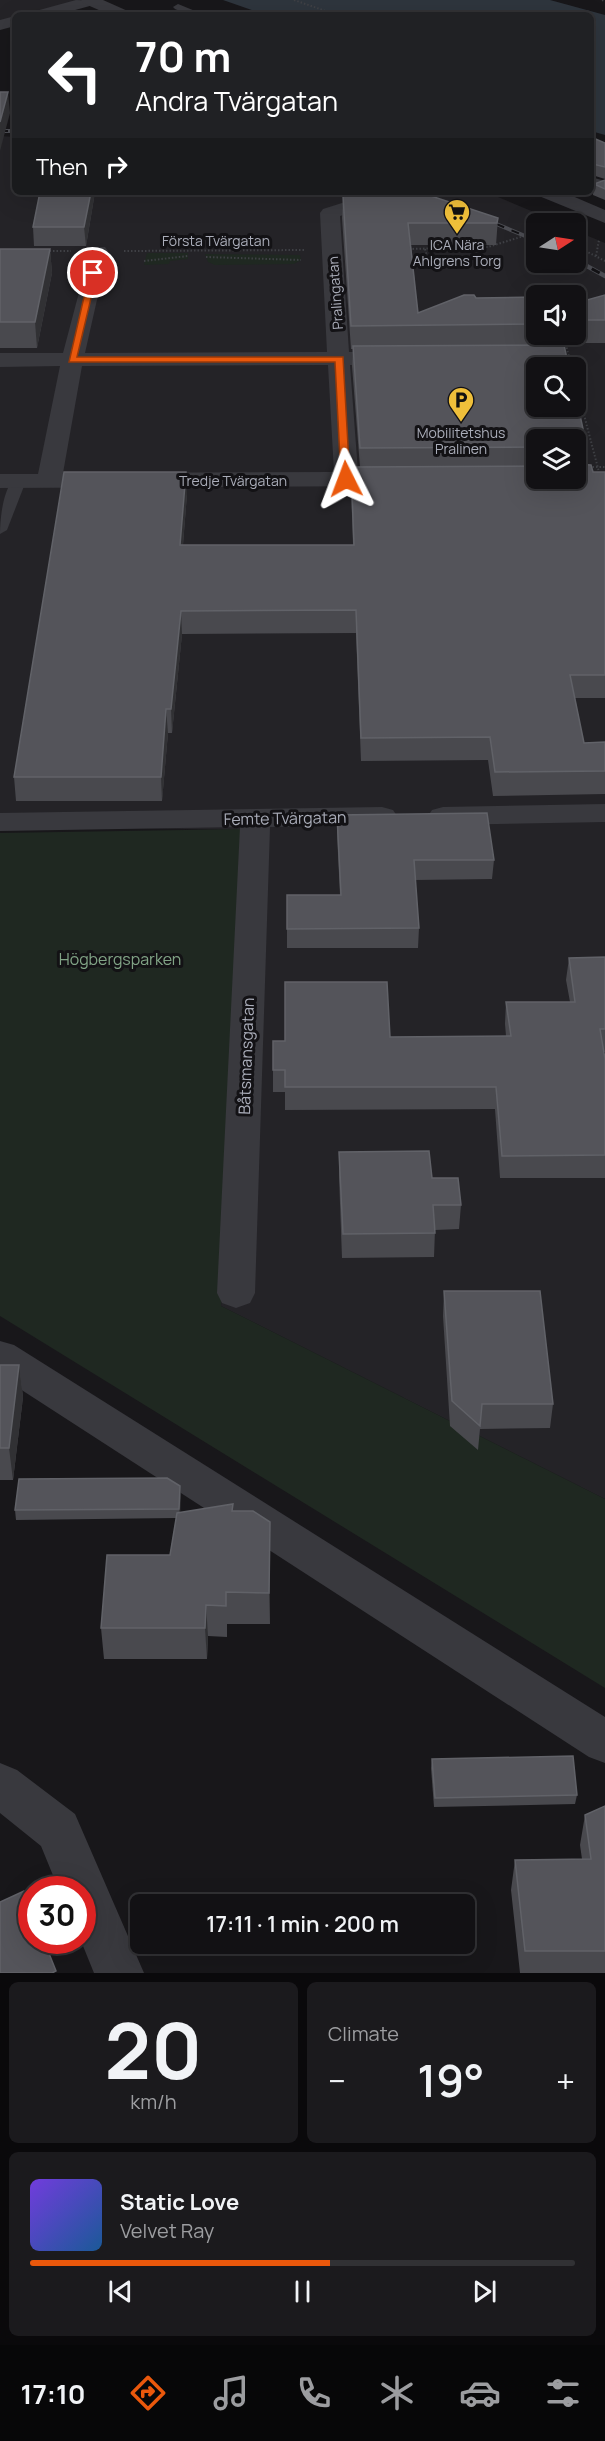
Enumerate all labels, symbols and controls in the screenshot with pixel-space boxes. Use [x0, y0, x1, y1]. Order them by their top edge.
text: 70 m [135, 27, 231, 85]
icon: left [36, 36, 114, 114]
text: Andra Tvärgatan [135, 82, 338, 119]
icon: right [100, 150, 133, 183]
text: Then [36, 152, 88, 182]
supermarket icon: ICA Nära Ahlgrens Torg [442, 197, 472, 235]
north arrow [526, 213, 586, 273]
map controls [526, 213, 586, 489]
street label: Första Tvärgatan [162, 231, 270, 250]
place label: ICA Nära Ahlgrens Torg [413, 235, 501, 270]
pin [67, 247, 118, 298]
icon: arrive [76, 256, 109, 289]
street label: Pralingatan [323, 256, 347, 330]
button: sound [526, 285, 586, 345]
button: search [526, 357, 586, 417]
parking icon: Mobilitetshus Pralinen [446, 385, 476, 423]
place label: Mobilitetshus Pralinen [417, 423, 505, 458]
button: layers [526, 429, 586, 489]
position arrow [314, 447, 378, 511]
street label: Tredje Tvärgatan [179, 471, 287, 490]
street label: Femte Tvärgatan [223, 806, 347, 830]
park label: Högbergsparken [59, 948, 181, 970]
street label: Båtsmansgatan [233, 997, 259, 1115]
speed limit sign: 30 [18, 1876, 96, 1954]
text: 17:11 · 1 min · 200 m [206, 1909, 399, 1939]
text: 20 [105, 1996, 202, 2102]
text: Climate [328, 2020, 399, 2047]
text: 19° [417, 2049, 485, 2111]
text: − [328, 2058, 346, 2103]
text: + [556, 2058, 575, 2103]
text: km/h [130, 2088, 177, 2115]
text: Static Love [120, 2187, 239, 2217]
text: Velvet Ray [120, 2217, 214, 2244]
icon: previous [104, 2275, 137, 2308]
icon: pause [286, 2275, 319, 2308]
icon: next [468, 2275, 501, 2308]
icon: directions [127, 2372, 169, 2414]
icon: music [210, 2372, 252, 2414]
icon: phone [293, 2372, 335, 2414]
icon: climate [376, 2372, 418, 2414]
icon: car [459, 2372, 501, 2414]
icon: filters [542, 2372, 584, 2414]
text: 17:10 [21, 2375, 86, 2412]

